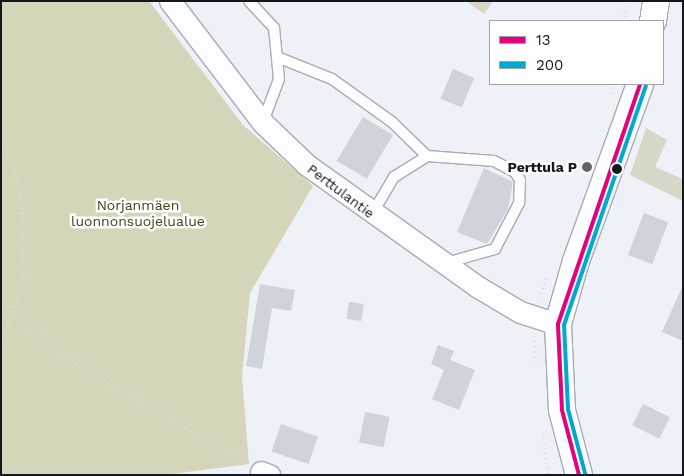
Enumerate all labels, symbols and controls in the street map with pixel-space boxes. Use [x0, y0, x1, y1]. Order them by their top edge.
legend [489, 20, 664, 85]
text: 13 [536, 31, 551, 49]
text: 200 [536, 56, 563, 74]
place label: Perttula P [507, 159, 577, 175]
street label: Perttulantie [304, 160, 378, 222]
marker: Perttula P [581, 161, 593, 173]
unlabelled marker [612, 164, 622, 174]
park label: Norjanmäen luonnonsuojelualue [71, 197, 205, 230]

